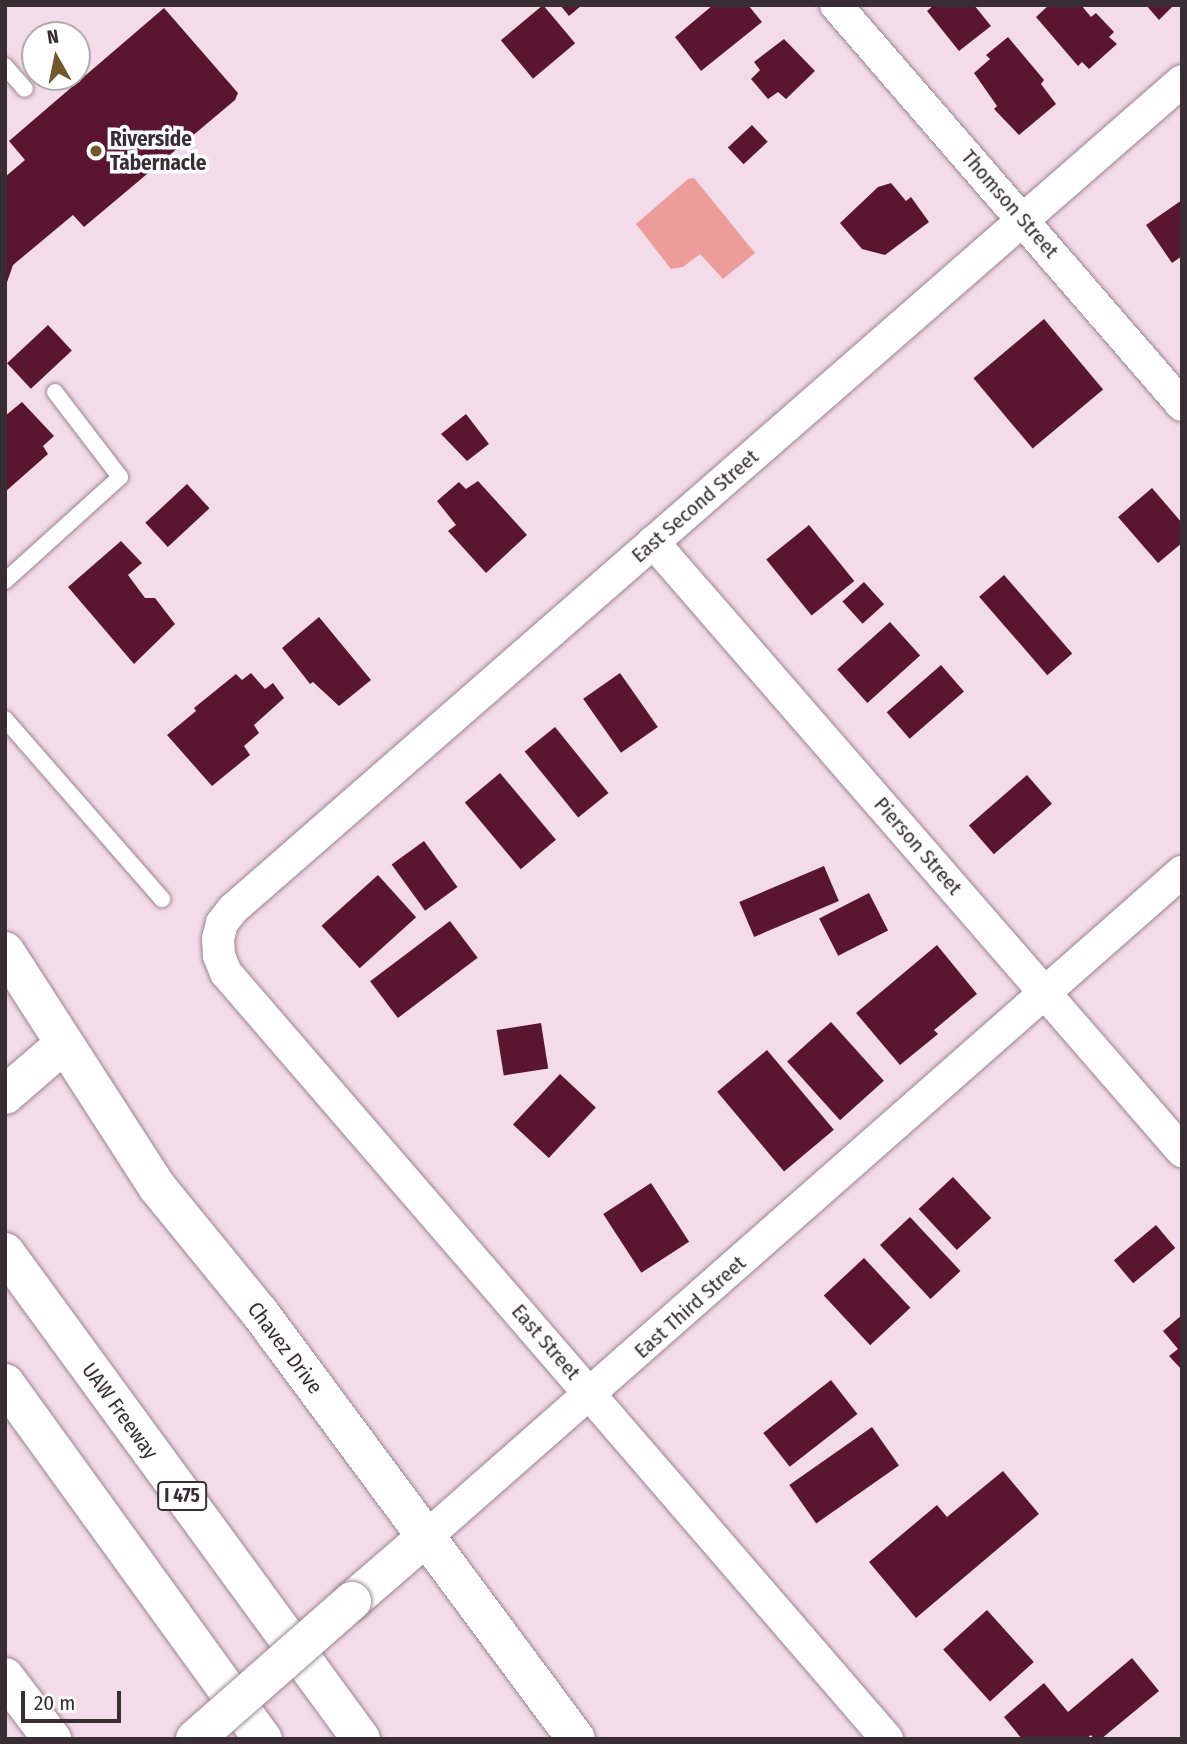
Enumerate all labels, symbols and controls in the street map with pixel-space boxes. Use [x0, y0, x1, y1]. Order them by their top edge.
north arrow [21, 21, 91, 91]
text: N [46, 24, 60, 49]
place label: Riverside Tabernacle [110, 126, 206, 176]
marker: Riverside Tabernacle [88, 143, 104, 159]
street label: Thomson Street [956, 145, 1064, 263]
street label: East Second Street [626, 444, 764, 568]
street label: Pierson Street [869, 792, 967, 900]
street label: East Third Street [629, 1250, 751, 1364]
street label: Chavez Drive [242, 1297, 328, 1399]
street label: East Street [506, 1299, 586, 1385]
street label: UAW Freeway [77, 1358, 163, 1464]
road number: I 475 [156, 1480, 208, 1512]
scale bar [24, 1678, 124, 1722]
text: 20 m [34, 1690, 75, 1716]

